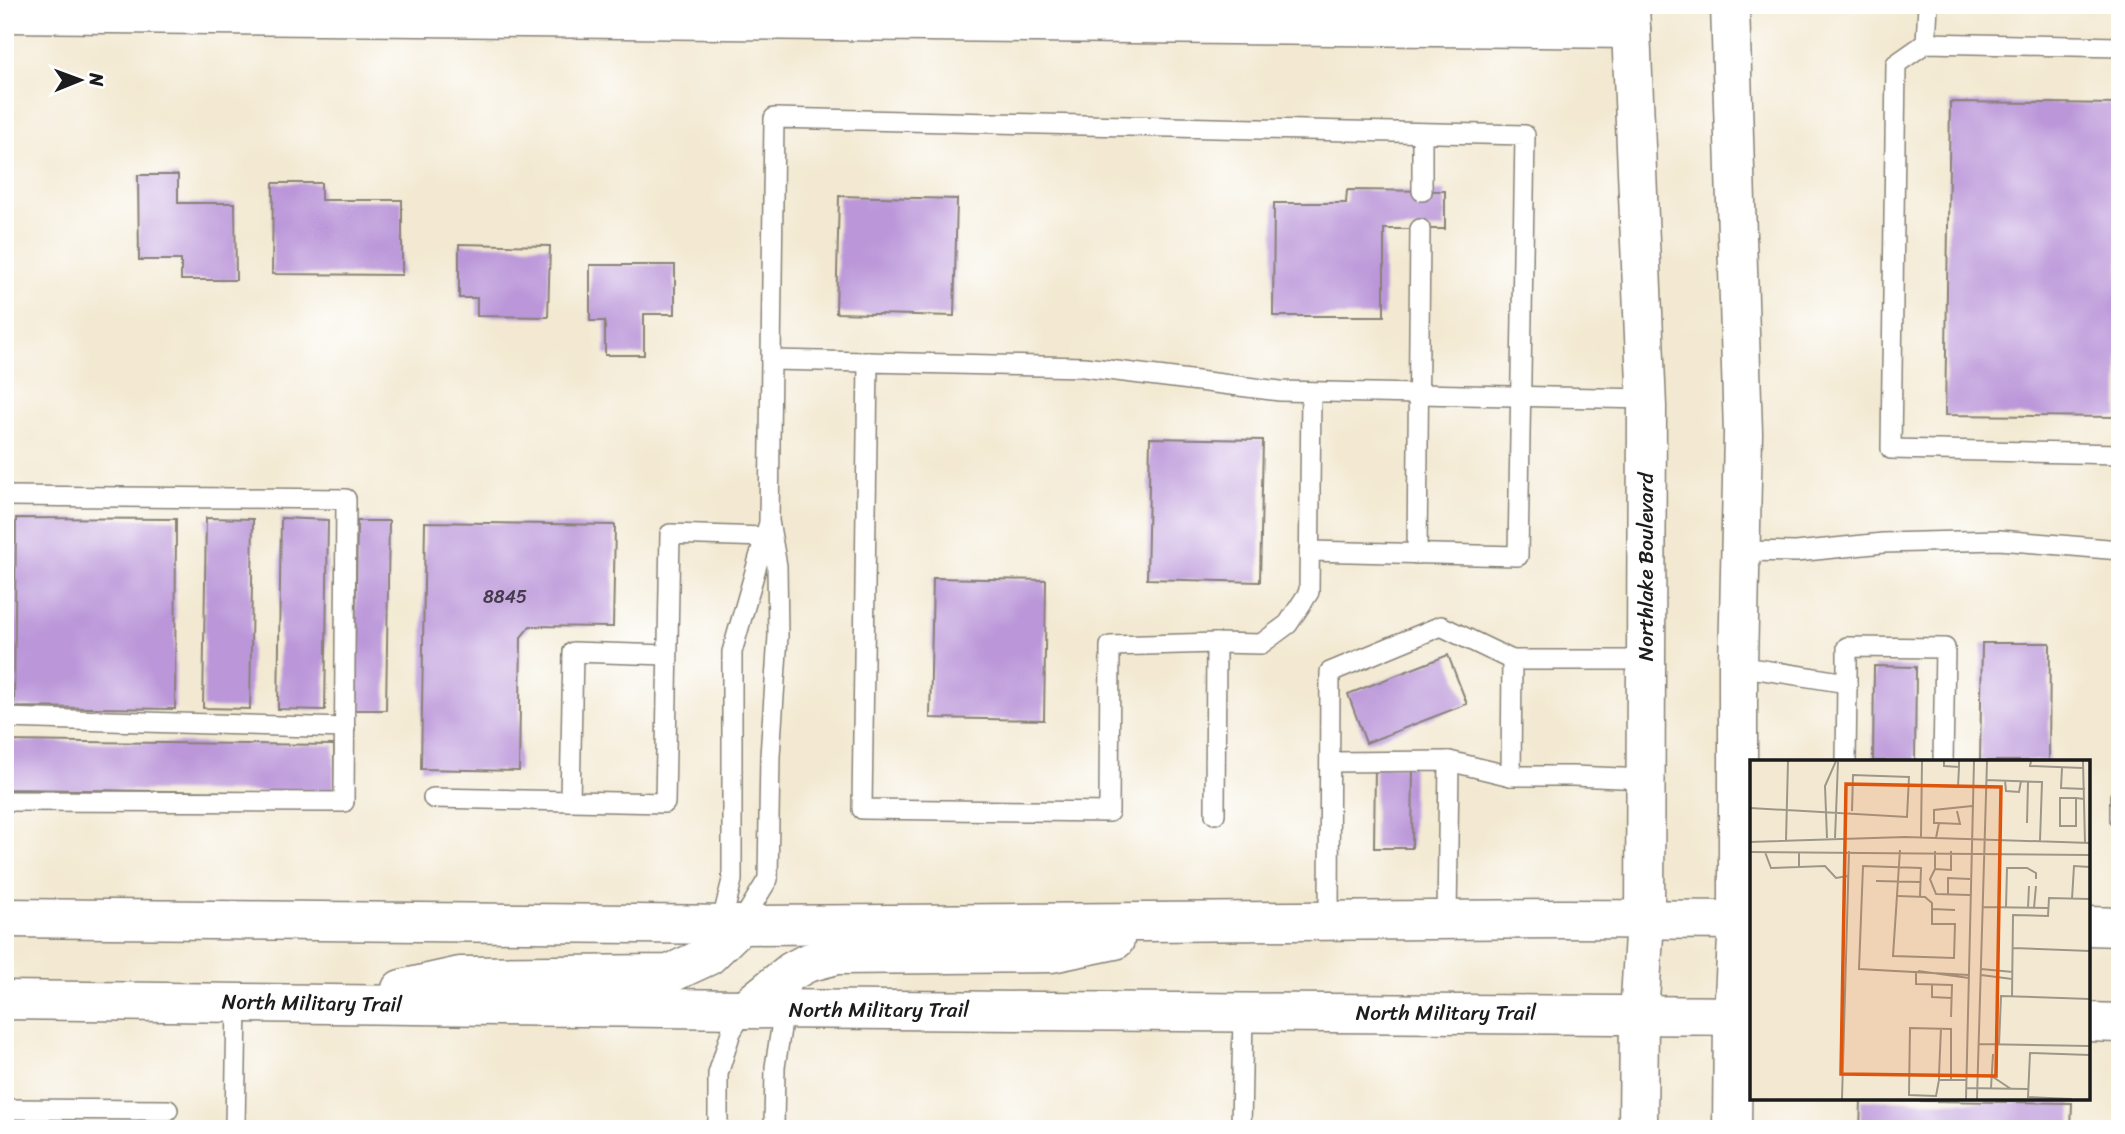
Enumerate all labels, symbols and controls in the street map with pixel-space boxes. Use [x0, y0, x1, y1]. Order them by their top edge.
north arrow [46, 46, 116, 116]
text: N [80, 72, 113, 87]
street label: Northlake Boulevard [1627, 471, 1665, 661]
house number: 8845 [483, 581, 527, 613]
inset map [1750, 760, 2090, 1099]
street label: North Military Trail [221, 982, 404, 1024]
street label: North Military Trail [789, 991, 970, 1029]
street label: North Military Trail [1356, 994, 1537, 1032]

